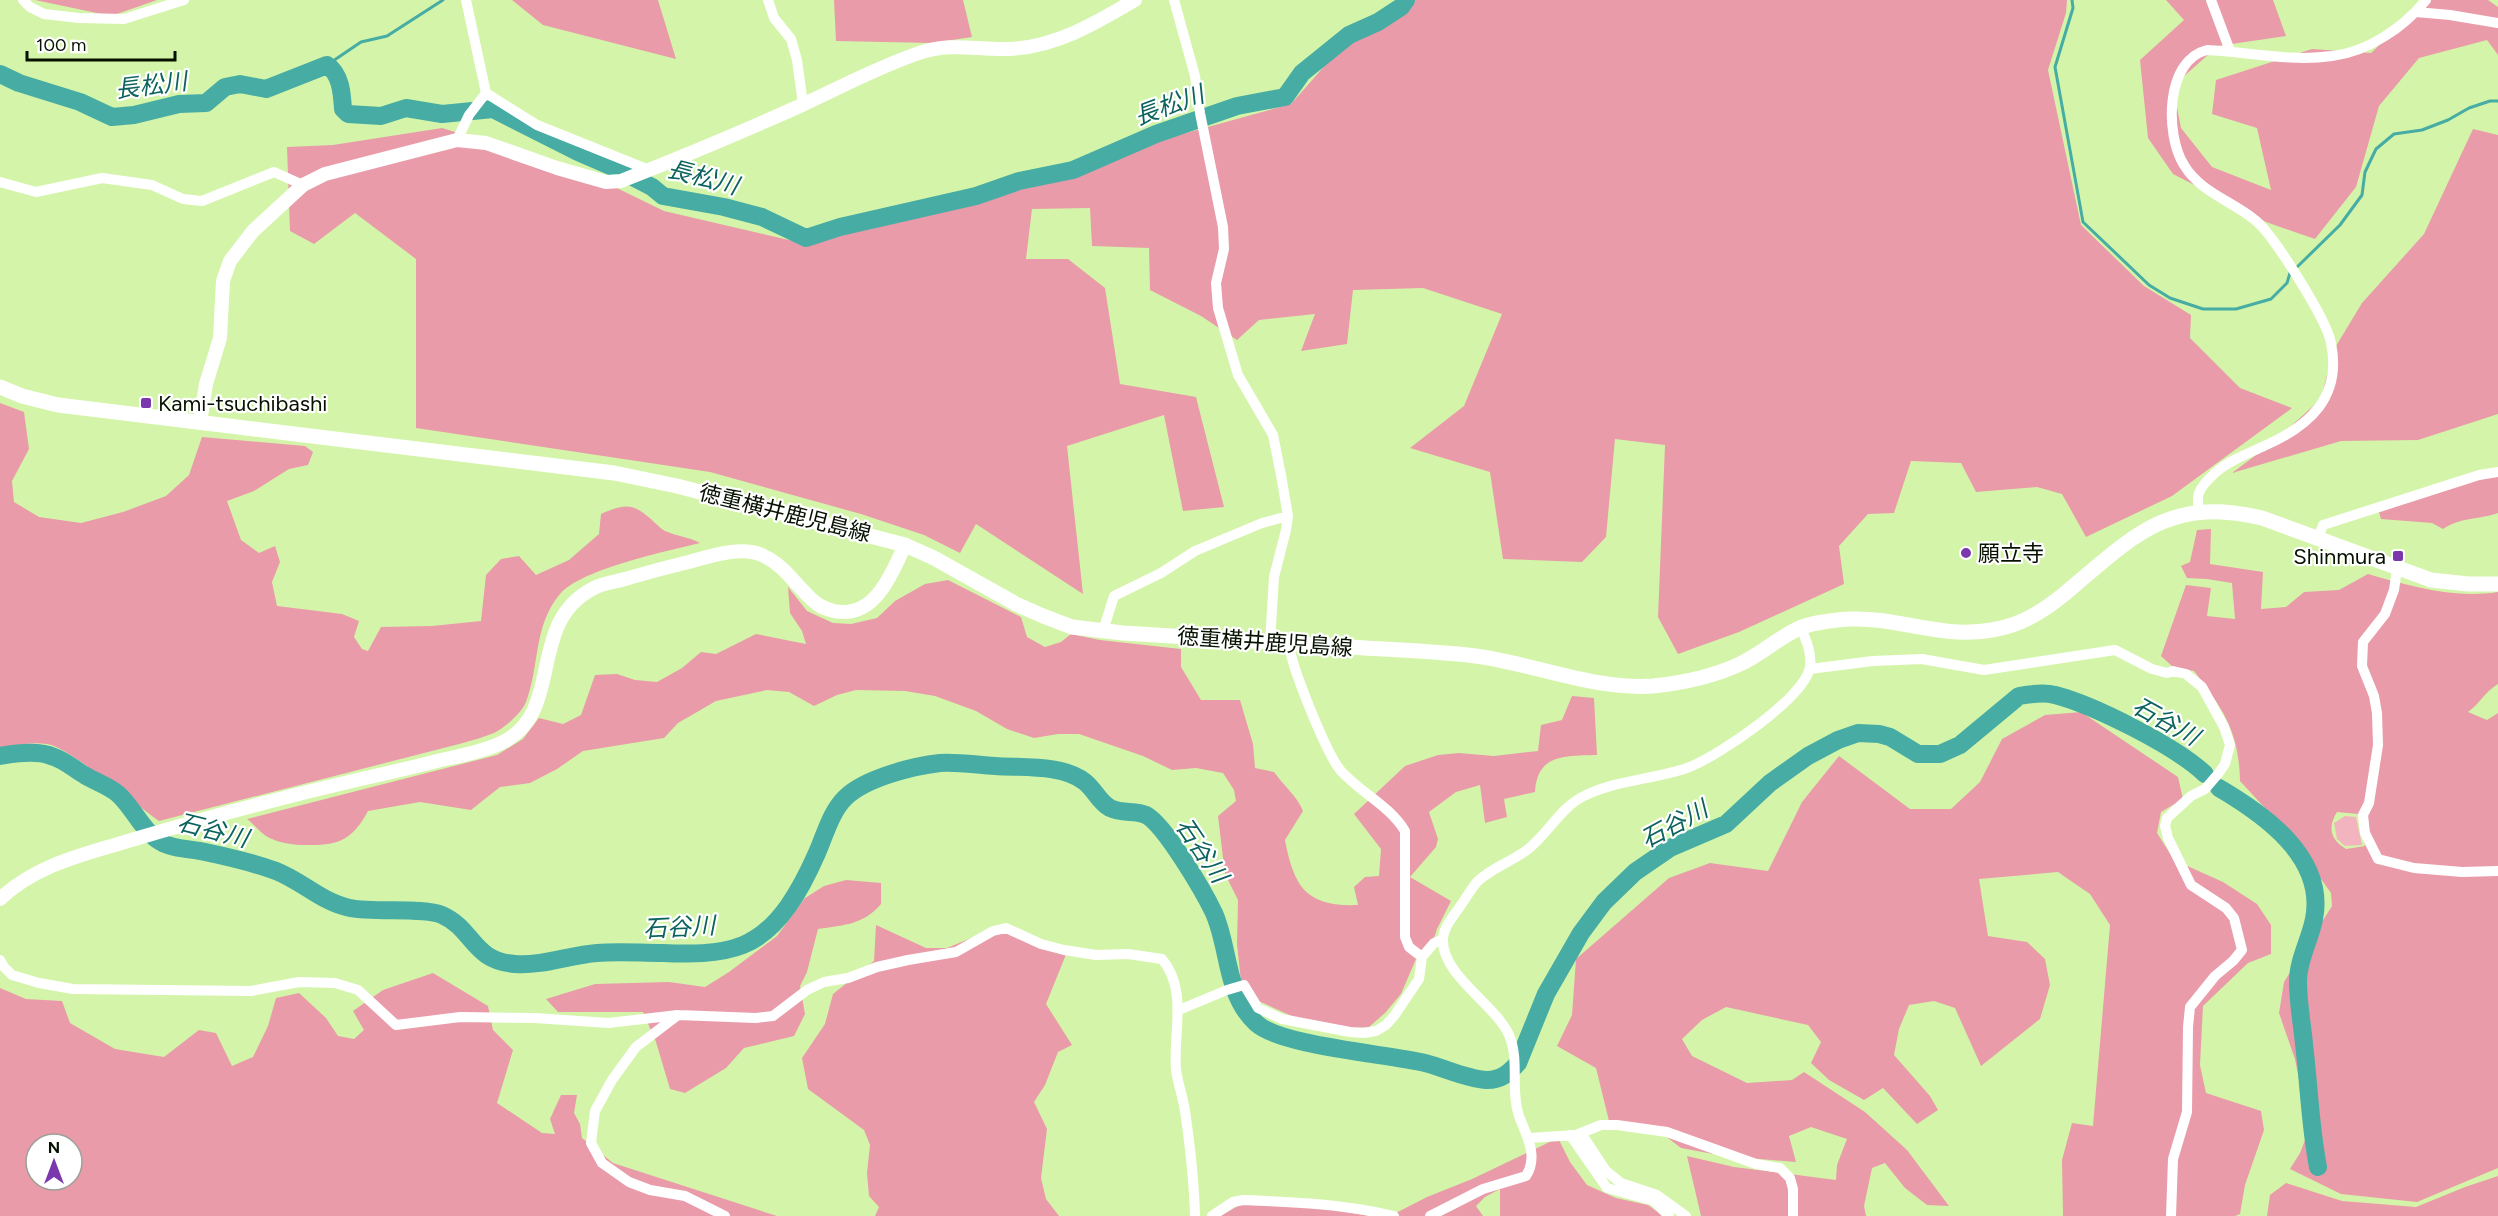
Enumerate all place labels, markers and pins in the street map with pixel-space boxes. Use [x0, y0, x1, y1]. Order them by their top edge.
place label: Kami-tsuchibashi [158, 390, 327, 417]
marker: Kami-tsuchibashi [139, 396, 153, 410]
place label: 願立寺 [1978, 540, 2044, 567]
place label: Shinmura [2293, 543, 2386, 570]
marker: 願立寺 [1959, 546, 1973, 560]
marker: Shinmura [2391, 549, 2405, 563]

